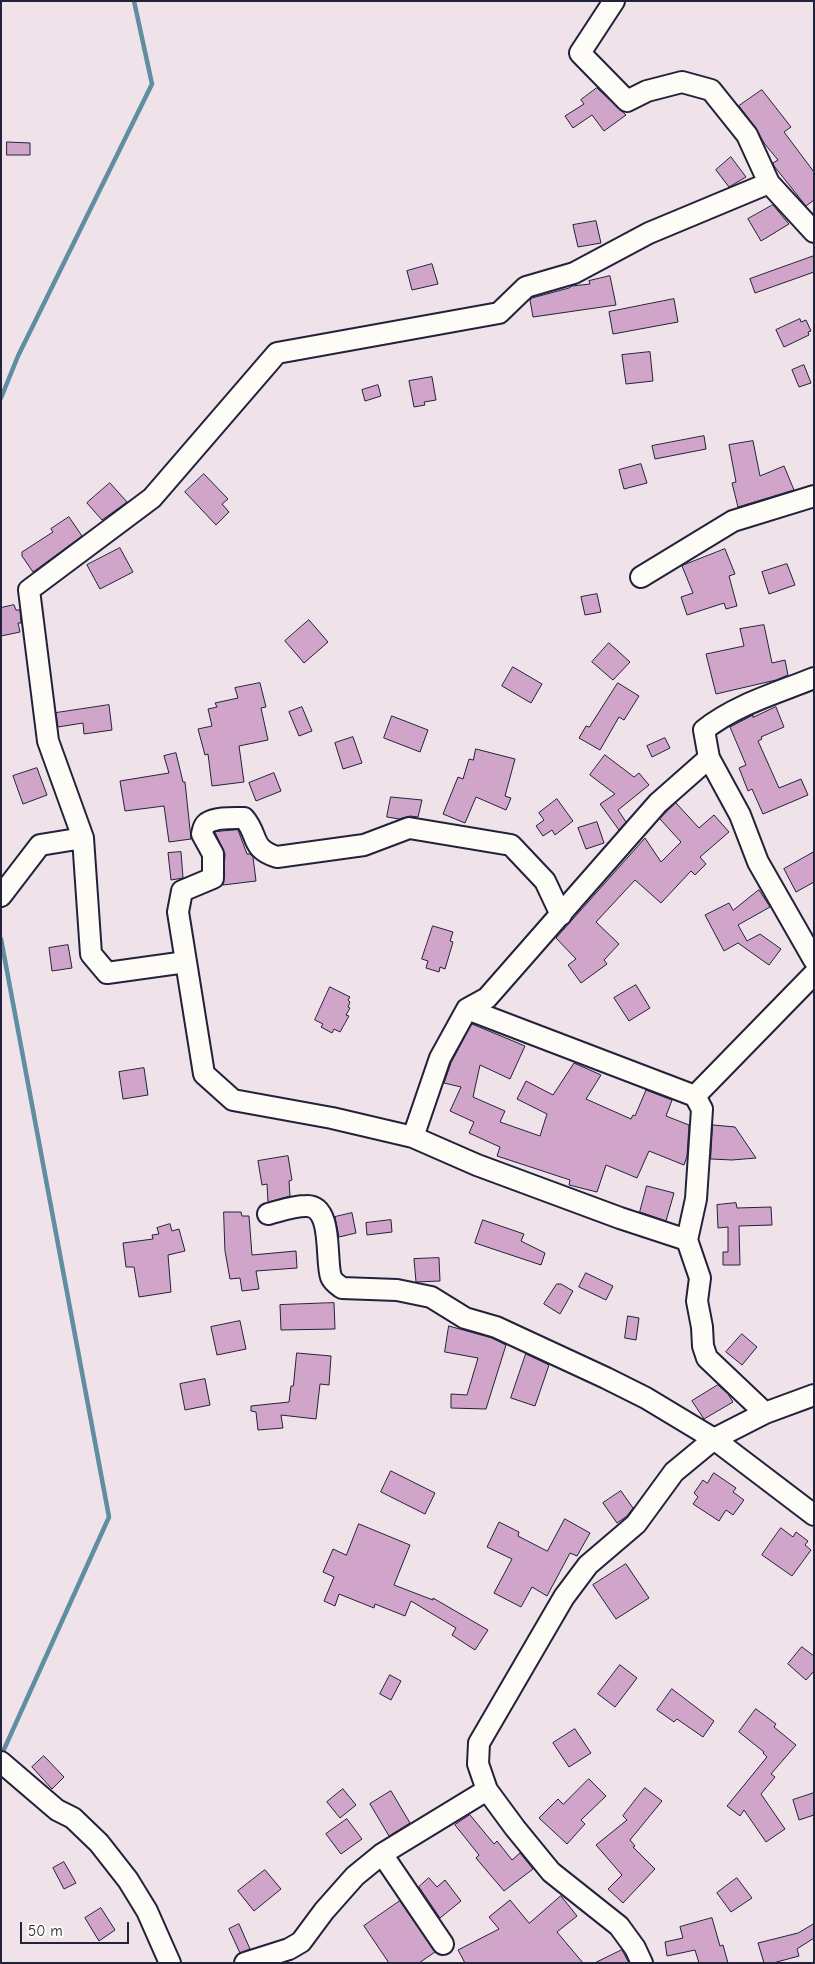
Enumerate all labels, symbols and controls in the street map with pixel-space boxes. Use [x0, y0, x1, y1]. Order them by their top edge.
scale bar [22, 1912, 131, 1944]
text: 50 m [28, 1922, 63, 1940]

